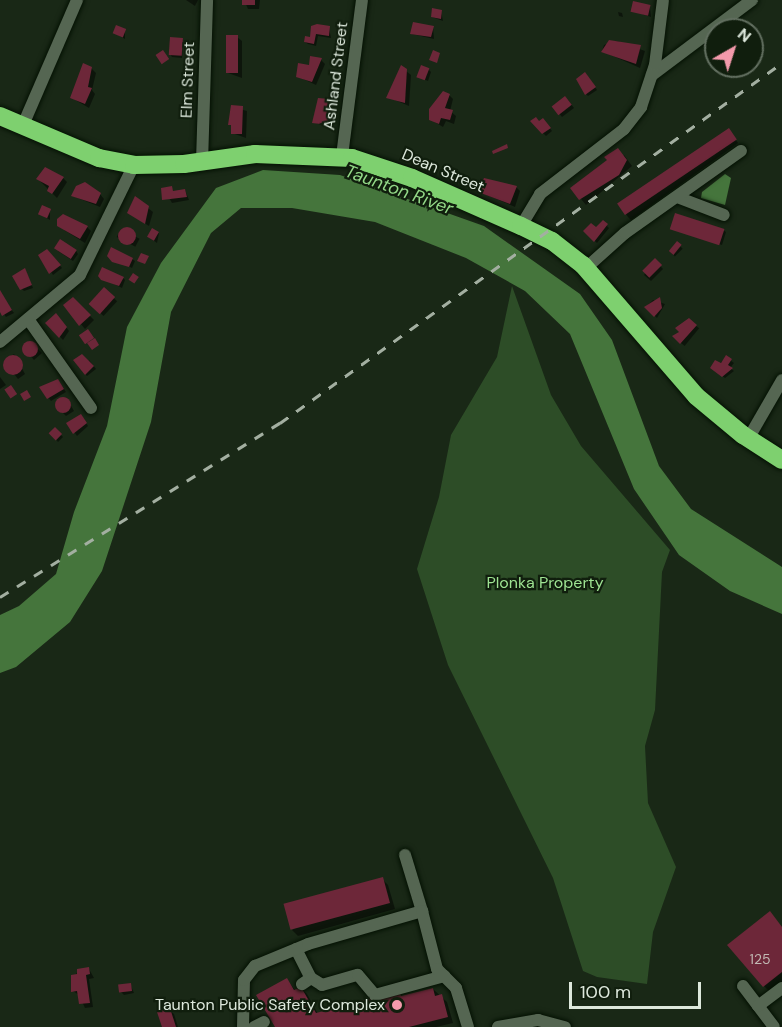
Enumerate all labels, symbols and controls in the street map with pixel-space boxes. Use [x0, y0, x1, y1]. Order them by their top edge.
north arrow [704, 18, 764, 78]
street label: Ashland Street [320, 21, 352, 131]
text: N [733, 23, 756, 47]
street label: Elm Street [177, 41, 199, 119]
street label: Dean Street [399, 145, 487, 197]
water label: Taunton River [342, 160, 456, 220]
park label: Plonka Property [486, 573, 604, 593]
house number: 125 [750, 951, 770, 967]
scale bar [572, 970, 704, 1008]
text: 100 m [580, 980, 631, 1004]
place label: Taunton Public Safety Complex [155, 995, 385, 1015]
marker: Taunton Public Safety Complex [390, 998, 404, 1012]

